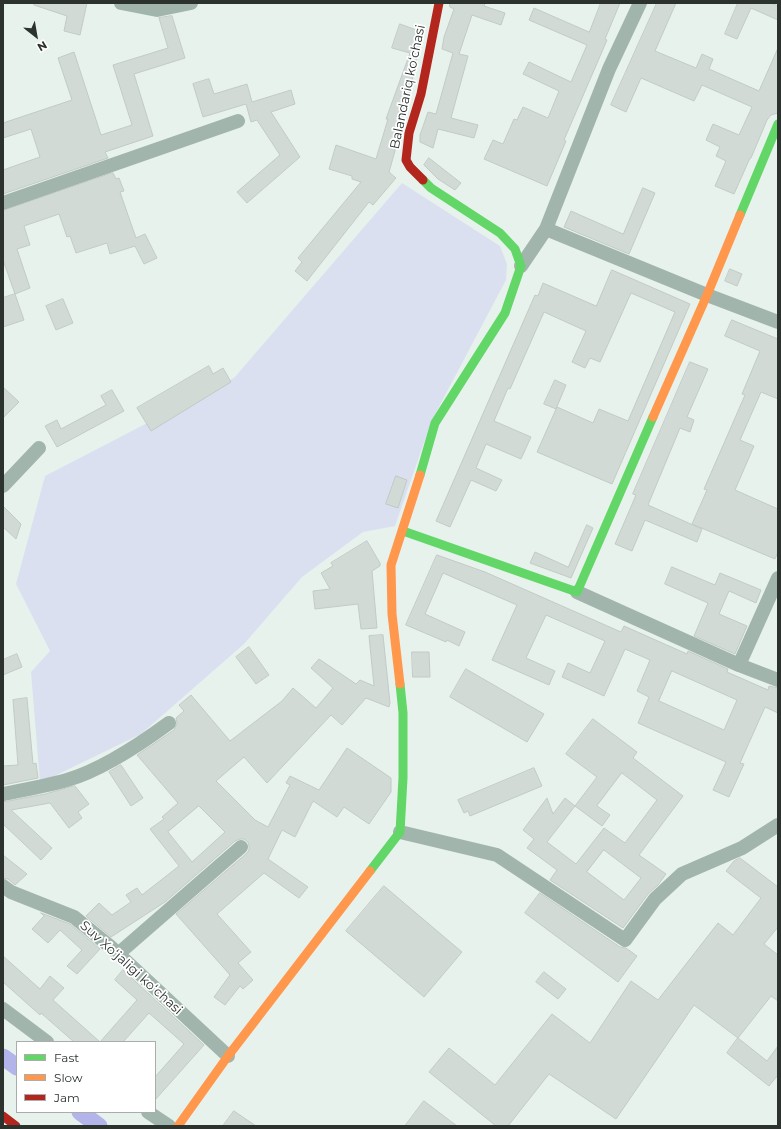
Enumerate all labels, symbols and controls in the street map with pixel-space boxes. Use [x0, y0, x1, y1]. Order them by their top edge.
north arrow [16, 16, 56, 56]
street label: Balandariq koʻchasi [387, 23, 429, 151]
text: N [35, 38, 50, 55]
street label: Suv Xoʻjaligi koʻchasi [77, 918, 185, 1018]
legend [16, 1041, 156, 1113]
text: Fast [54, 1050, 79, 1065]
text: Slow [54, 1070, 83, 1085]
text: Jam [54, 1090, 80, 1105]

